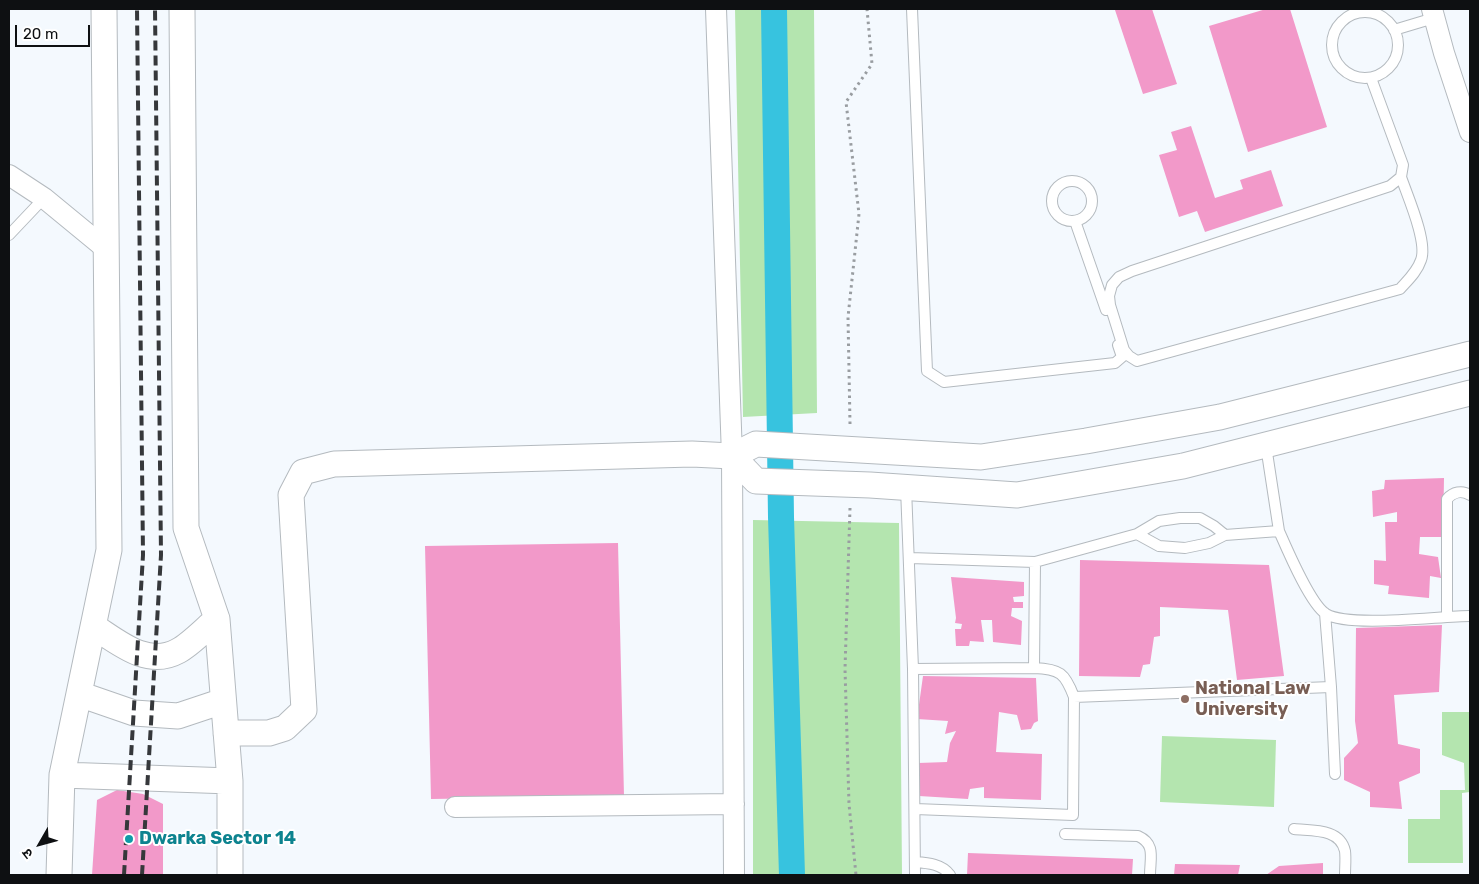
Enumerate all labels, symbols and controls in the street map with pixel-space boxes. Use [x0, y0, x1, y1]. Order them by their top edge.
scale bar [18, 15, 92, 47]
text: 20 m [23, 25, 58, 43]
place label: National Law University [1195, 678, 1311, 721]
marker: National Law University [1179, 693, 1191, 705]
north arrow [15, 819, 65, 869]
place label: Dwarka Sector 14 [139, 828, 296, 850]
marker: Dwarka Sector 14 [123, 833, 135, 845]
text: उ [19, 845, 37, 862]

